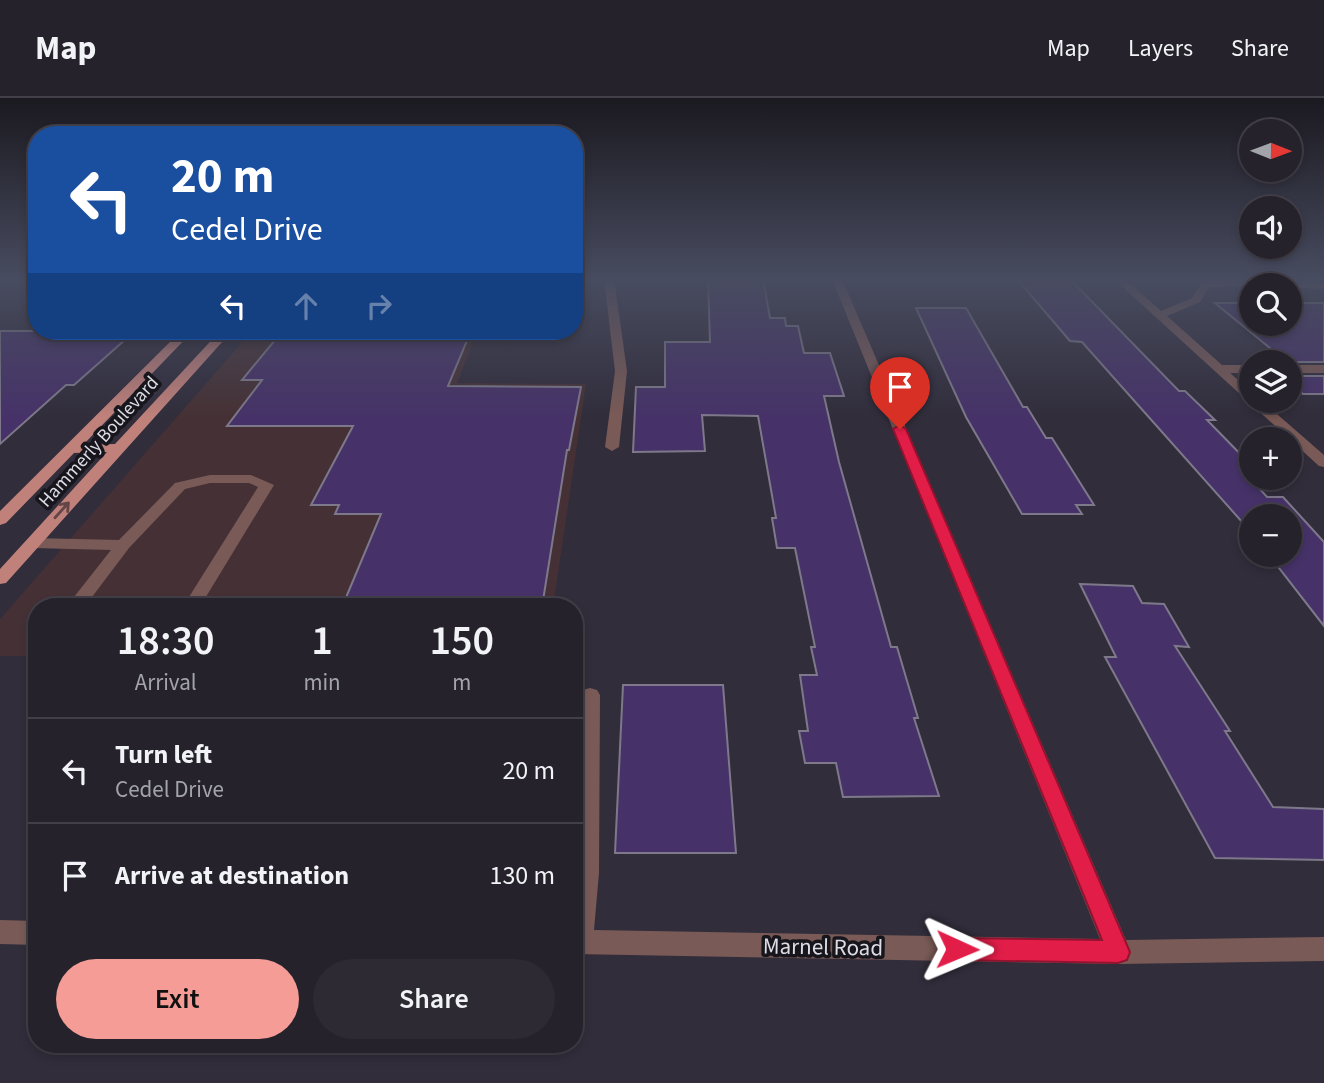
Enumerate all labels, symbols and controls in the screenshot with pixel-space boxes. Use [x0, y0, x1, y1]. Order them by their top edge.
text: Map [35, 25, 96, 72]
text: Map [1047, 31, 1090, 66]
text: Layers [1128, 31, 1193, 66]
text: Share [1231, 31, 1289, 66]
north arrow [1239, 119, 1302, 182]
map controls [1239, 119, 1302, 567]
text: 20 m [171, 142, 275, 212]
icon: left [56, 154, 147, 245]
button: sound [1239, 196, 1302, 259]
text: Cedel Drive [171, 207, 323, 253]
button: search [1239, 273, 1302, 336]
icon: left [214, 287, 252, 325]
icon: ahead [287, 287, 325, 325]
icon: right [360, 287, 398, 325]
button: layers [1239, 350, 1302, 413]
pin [870, 357, 930, 429]
icon: arrive [881, 368, 919, 406]
street label: Hammerly Boulevard [33, 370, 165, 514]
button: + [1239, 427, 1302, 490]
one-way arrow [54, 502, 71, 519]
button: − [1239, 504, 1302, 567]
text: 18:30 [117, 611, 215, 671]
text: 1 [311, 611, 333, 671]
text: 150 [430, 611, 494, 671]
text: Arrival [135, 666, 197, 699]
text: min [303, 666, 341, 699]
text: m [452, 666, 471, 699]
text: Turn left [115, 736, 212, 773]
icon: left [56, 752, 94, 790]
text: 20 m [502, 752, 555, 789]
text: Cedel Drive [115, 773, 224, 806]
icon: arrive [56, 857, 94, 895]
text: Arrive at destination [115, 857, 349, 894]
text: 130 m [489, 857, 555, 894]
position arrow [920, 912, 994, 986]
street label: Marnel Road [763, 929, 883, 965]
button: Exit [56, 959, 299, 1039]
button: Share [313, 959, 555, 1039]

